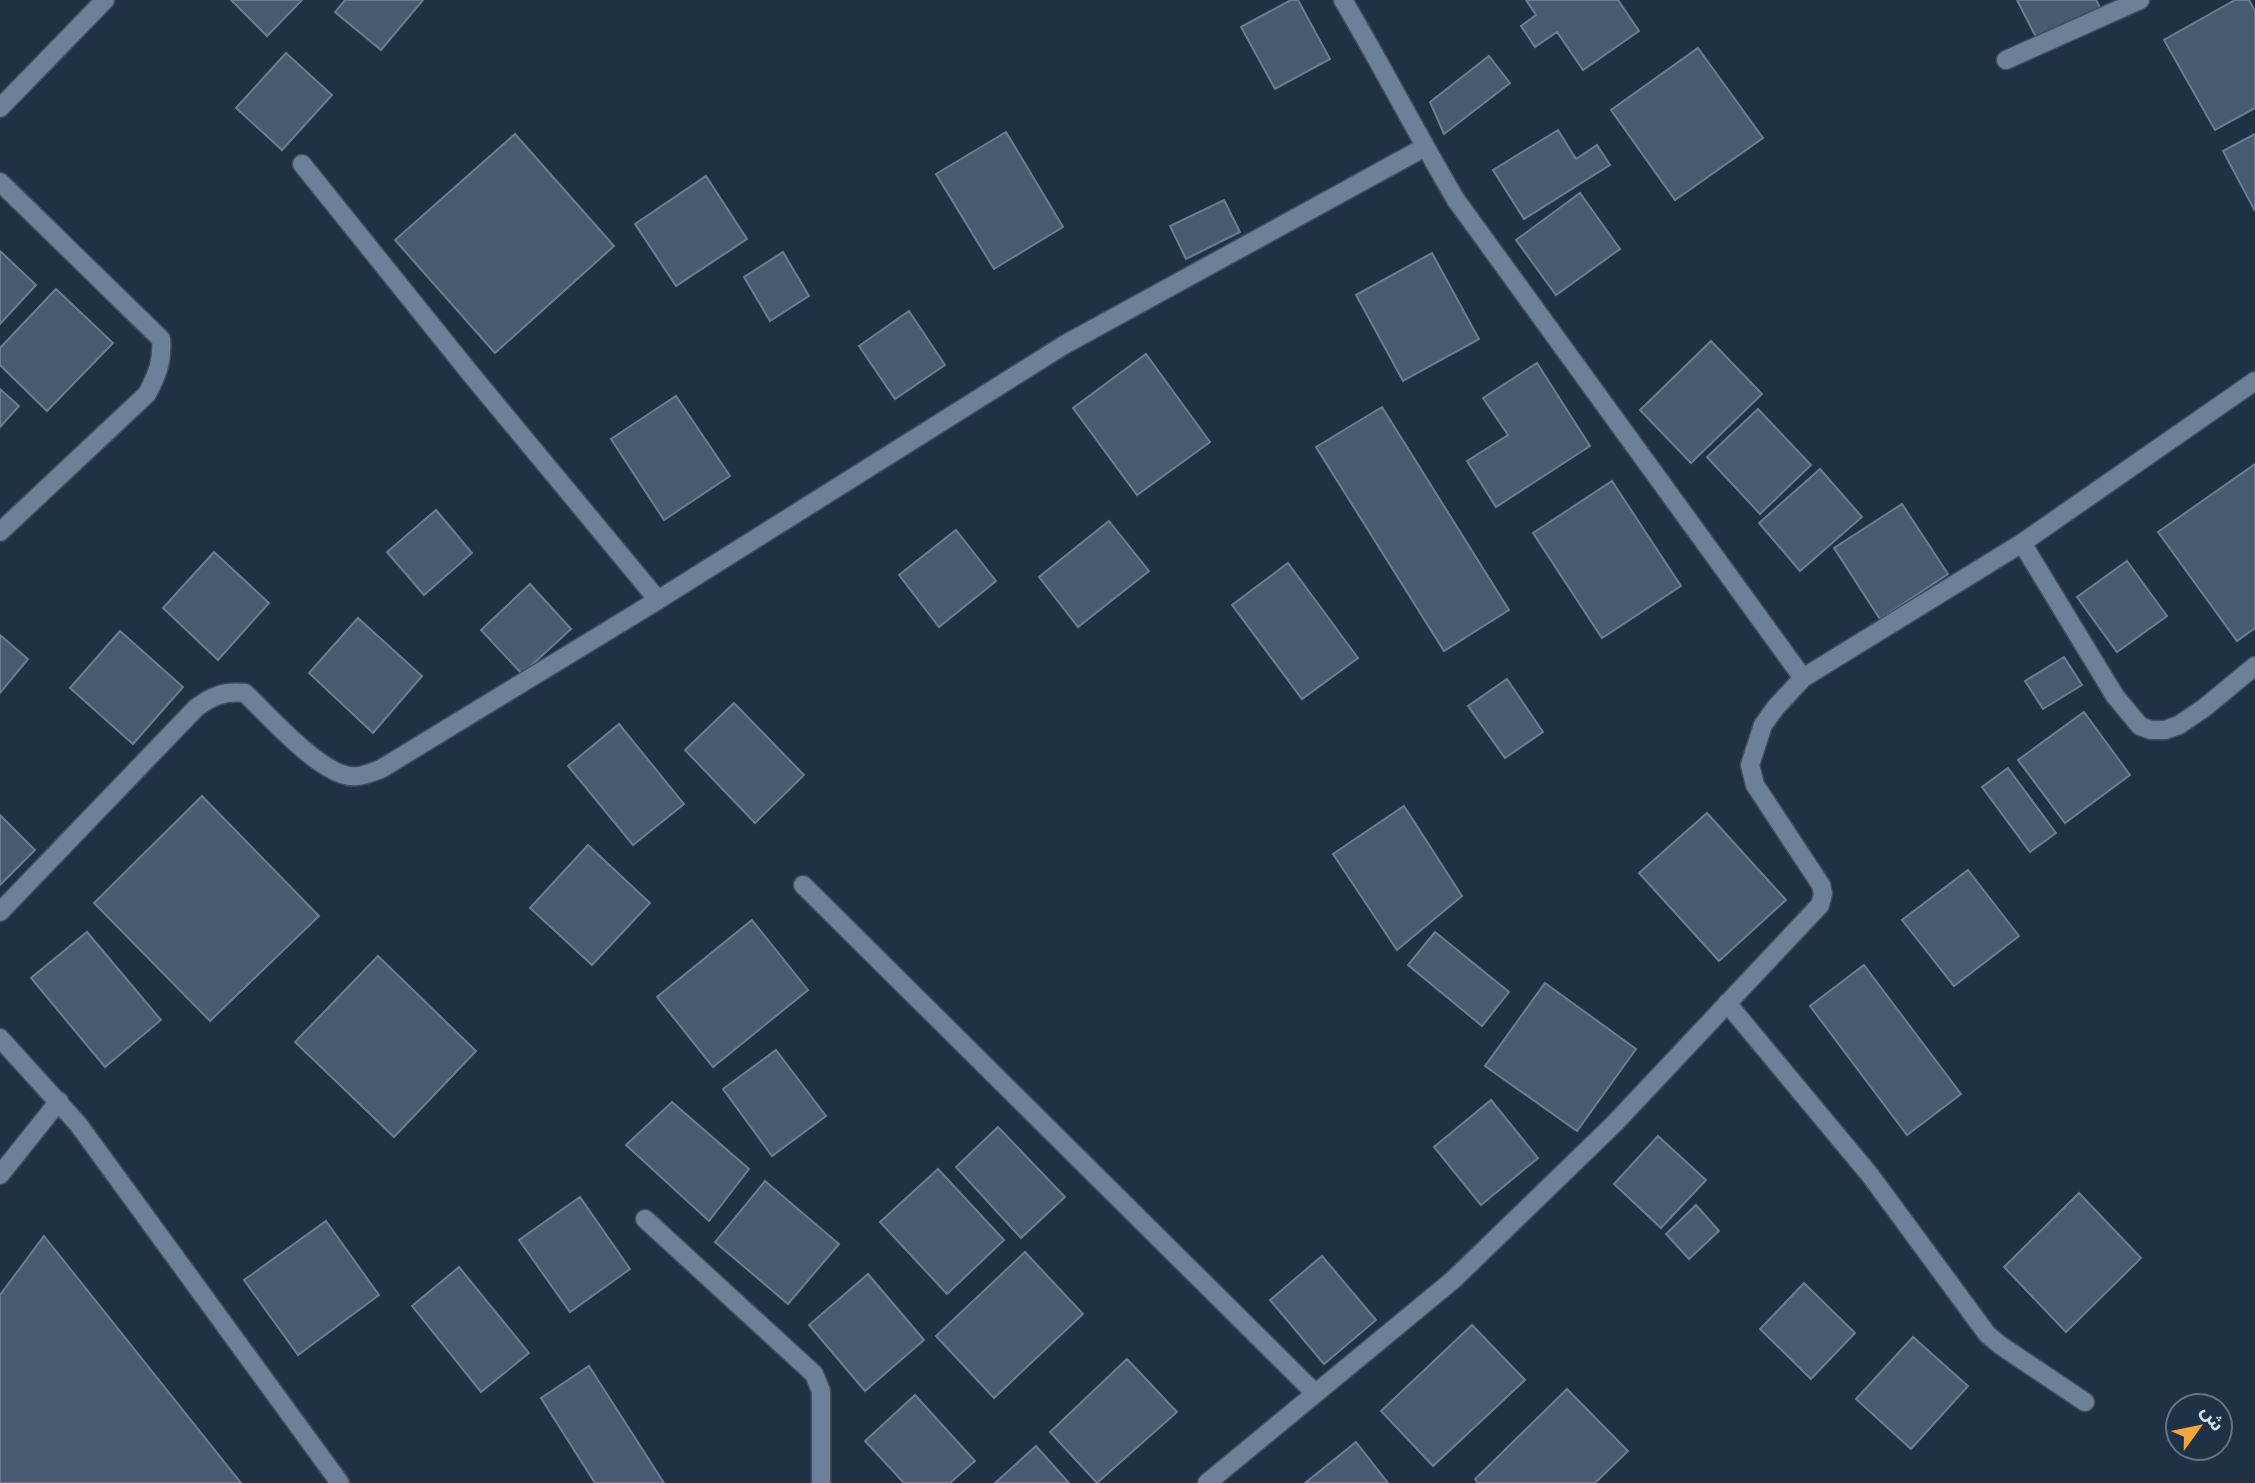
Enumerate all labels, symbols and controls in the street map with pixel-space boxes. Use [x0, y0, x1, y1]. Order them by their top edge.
north arrow [2164, 1392, 2234, 1462]
text: ش [2195, 1400, 2230, 1436]

